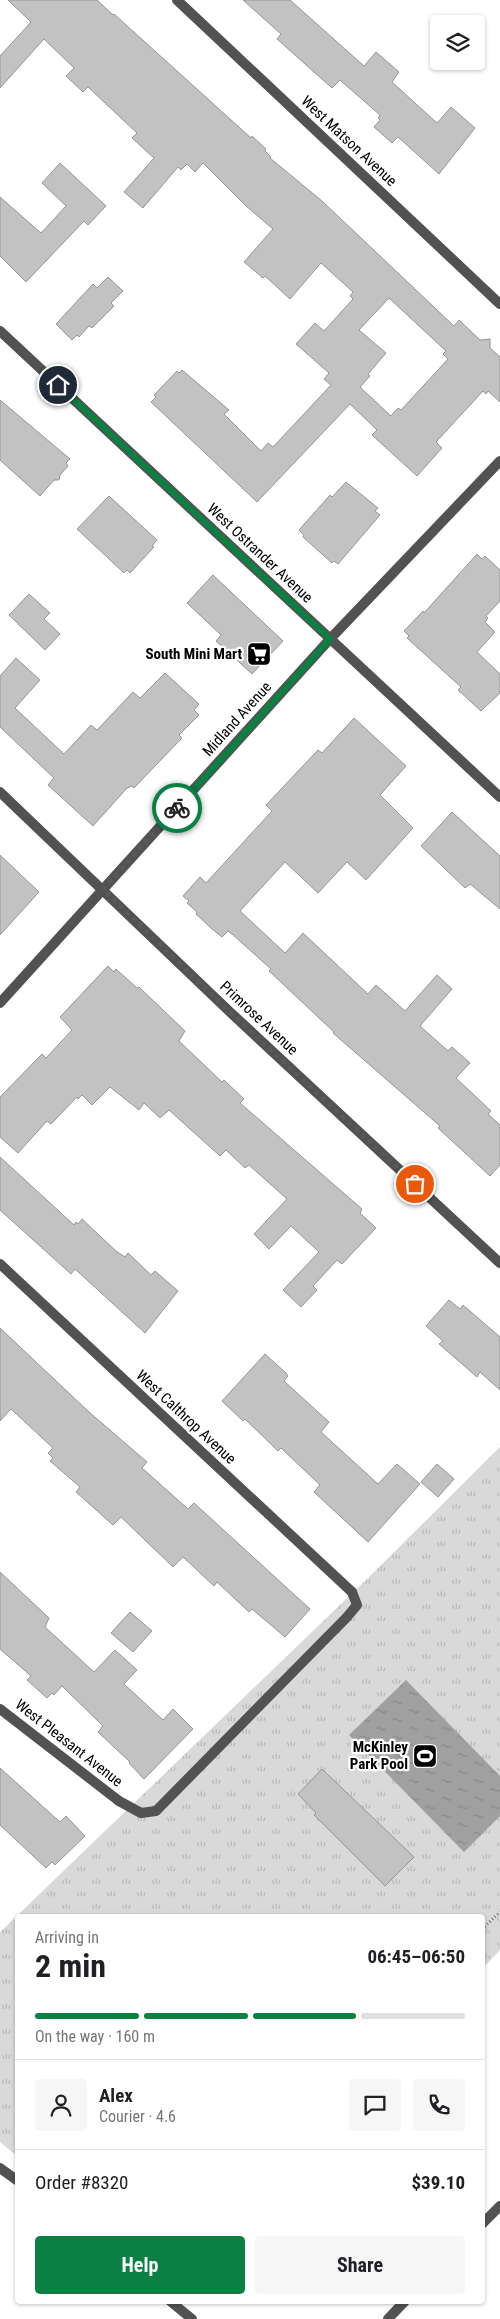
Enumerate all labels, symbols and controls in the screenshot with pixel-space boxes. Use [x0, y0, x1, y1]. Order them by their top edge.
map controls [430, 15, 485, 70]
button: layers [430, 15, 485, 70]
street label: West Matson Avenue [297, 92, 401, 190]
pin [37, 364, 79, 406]
icon: home [44, 371, 72, 399]
street label: West Ostrander Avenue [204, 499, 316, 607]
supermarket icon: South Mini Mart [246, 641, 272, 667]
place label: South Mini Mart [145, 645, 242, 663]
street label: Midland Avenue [199, 678, 275, 760]
courier [152, 783, 202, 833]
icon: bike [163, 794, 191, 822]
street label: Primrose Avenue [216, 977, 302, 1059]
pin [394, 1163, 436, 1205]
icon: bag [401, 1170, 429, 1198]
street label: West Calthrop Avenue [132, 1366, 240, 1468]
street label: West Pleasant Avenue [12, 1695, 126, 1791]
place label: McKinley Park Pool [350, 1738, 408, 1773]
sports icon: McKinley Park Pool [412, 1743, 438, 1769]
text: Arriving in [35, 1928, 99, 1947]
text: 06:45–06:50 [367, 1945, 465, 1968]
text: 2 min [35, 1947, 106, 1985]
text: On the way · 160 m [35, 2027, 155, 2046]
button: person [35, 2079, 87, 2131]
button: chat [349, 2079, 401, 2131]
button: phone [413, 2079, 465, 2131]
text: Alex [99, 2084, 133, 2107]
text: Courier · 4.6 [99, 2107, 176, 2126]
text: Order #8320 [35, 2171, 128, 2194]
text: $39.10 [411, 2171, 465, 2194]
button: Help [35, 2236, 245, 2294]
button: Share [255, 2236, 465, 2294]

